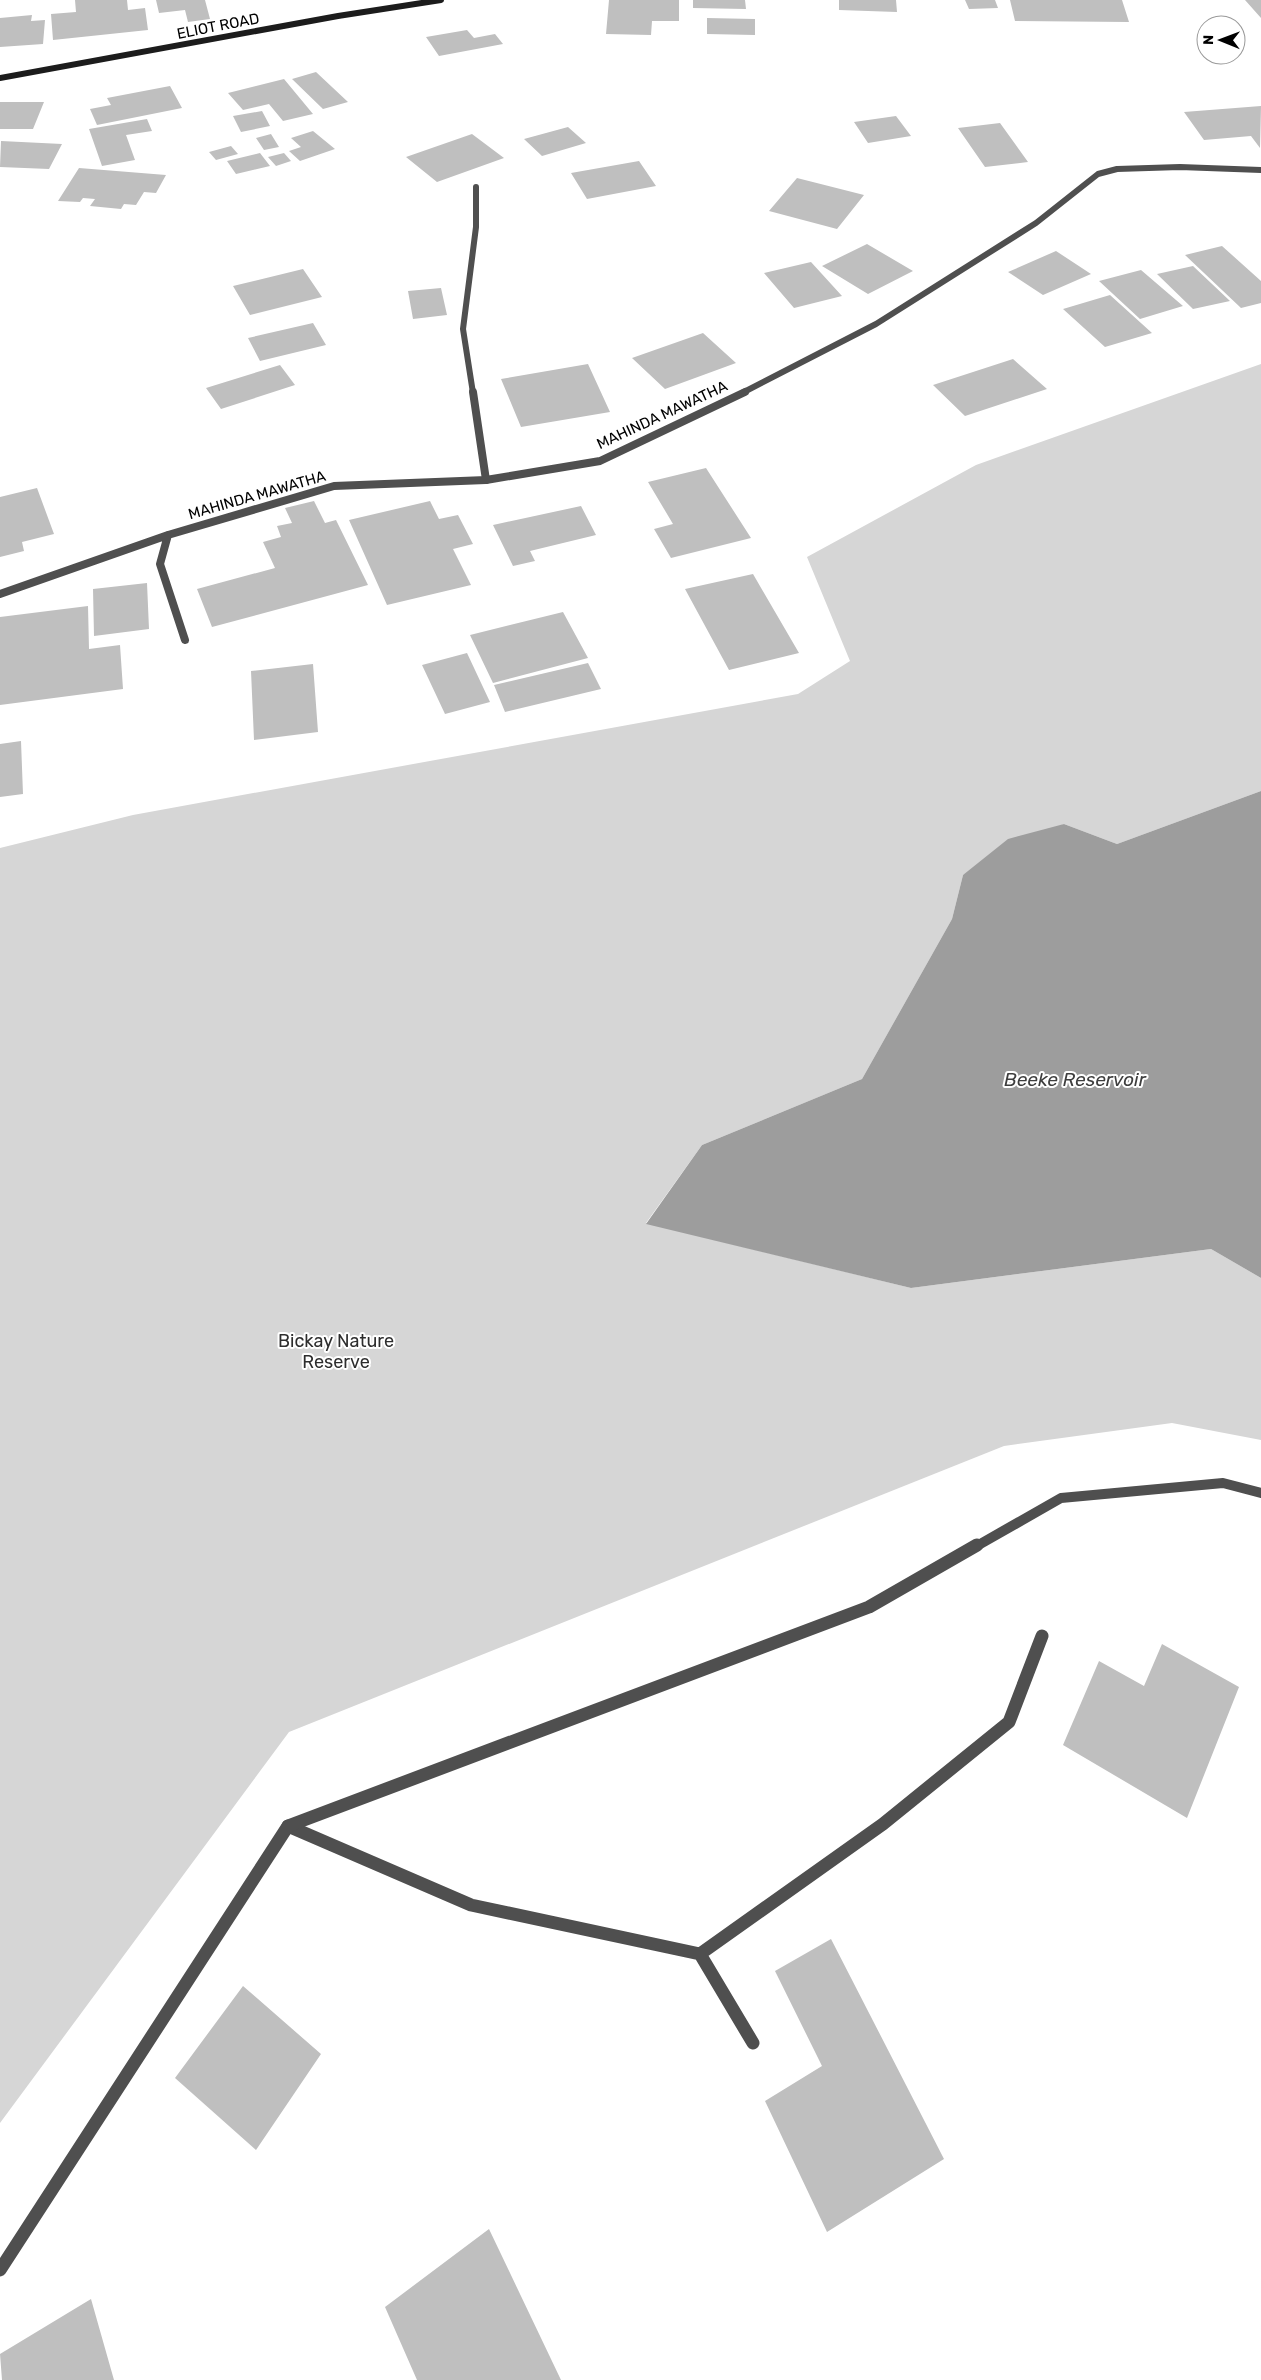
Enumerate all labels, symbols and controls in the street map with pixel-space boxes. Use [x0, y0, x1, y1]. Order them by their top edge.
street label: ELIOT ROAD [175, 9, 261, 43]
north arrow [1196, 15, 1246, 65]
text: N [1200, 35, 1217, 45]
street label: MAHINDA MAWATHA [594, 377, 730, 453]
street label: MAHINDA MAWATHA [186, 467, 328, 523]
water label: Beeke Reservoir [1004, 1068, 1147, 1091]
park label: Bickay Nature Reserve [278, 1330, 394, 1373]

